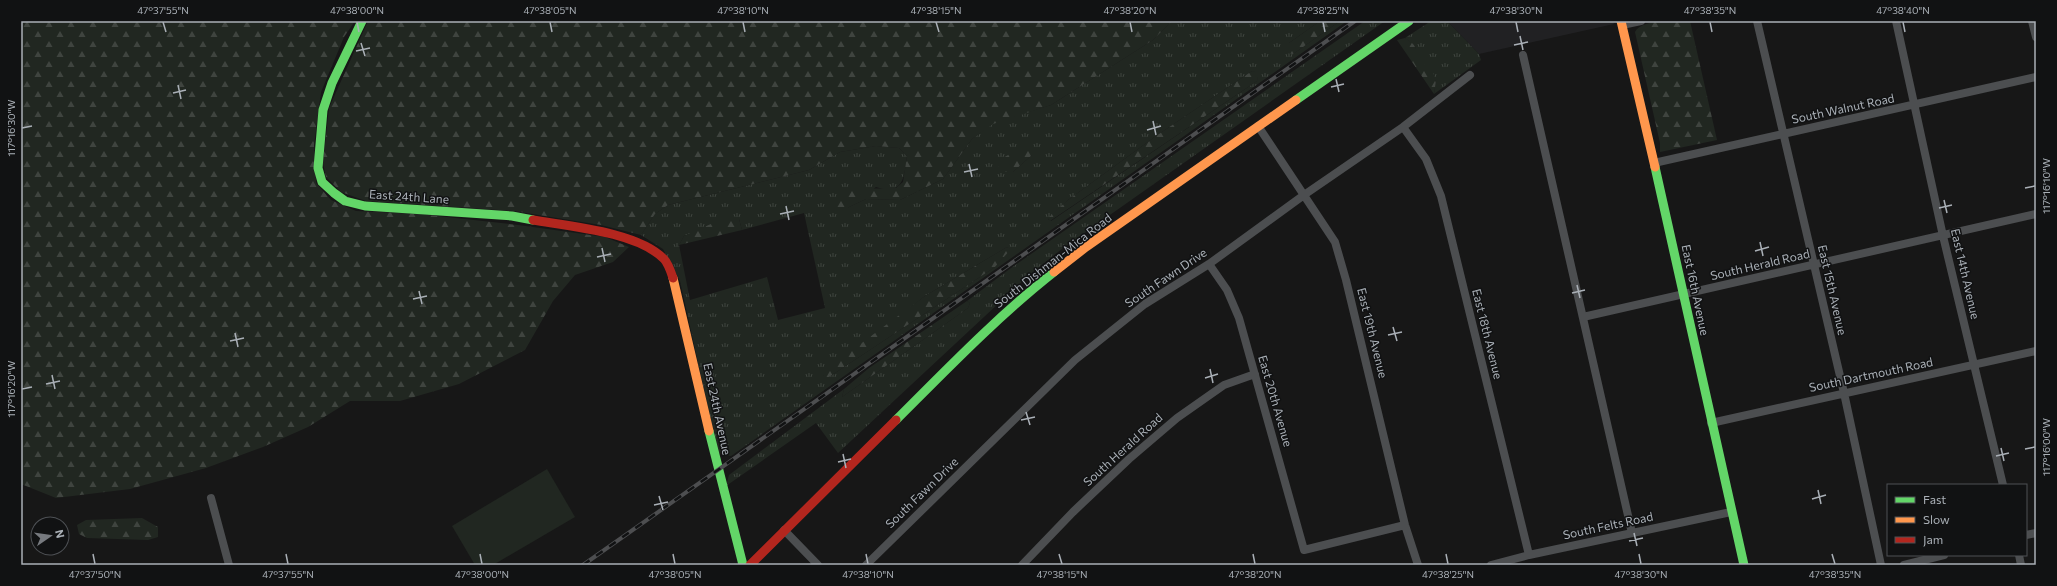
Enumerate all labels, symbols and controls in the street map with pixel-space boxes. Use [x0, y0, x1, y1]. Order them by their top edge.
text: 47°37'55"N [137, 4, 189, 16]
text: 47°38'00"N [330, 4, 384, 16]
text: 47°38'05"N [523, 4, 577, 16]
text: 47°38'10"N [717, 4, 769, 16]
text: 47°38'15"N [911, 4, 961, 16]
text: 47°38'20"N [1104, 4, 1156, 16]
text: 47°38'25"N [1297, 4, 1349, 16]
text: 47°38'30"N [1489, 4, 1543, 16]
text: 47°38'35"N [1684, 4, 1736, 16]
text: 47°38'40"N [1876, 4, 1930, 16]
street label: South Walnut Road [1790, 90, 1896, 126]
text: 117°16'30"W [5, 99, 17, 157]
text: 117°16'10"W [2040, 158, 2052, 214]
street label: East 24th Lane [369, 186, 450, 206]
street label: South Dishman-Mica Road [991, 210, 1114, 310]
street label: East 14th Avenue [1949, 227, 1983, 320]
street label: East 16th Avenue [1680, 243, 1712, 337]
street label: East 15th Avenue [1816, 243, 1850, 336]
street label: South Fawn Drive [1122, 245, 1209, 310]
street label: South Herald Road [1709, 246, 1811, 282]
street label: East 19th Avenue [1355, 286, 1391, 379]
street label: East 18th Avenue [1470, 287, 1506, 380]
street label: East 20th Avenue [1256, 353, 1296, 448]
street label: South Dartmouth Road [1808, 354, 1934, 394]
text: 117°16'20"W [5, 361, 17, 417]
street label: East 24th Avenue [701, 361, 735, 456]
street label: South Herald Road [1080, 410, 1165, 488]
text: 117°16'00"W [2040, 418, 2052, 476]
street label: South Fawn Drive [882, 454, 961, 531]
legend [1887, 484, 2027, 556]
text: Fast [1923, 492, 1946, 506]
street label: South Felts Road [1561, 509, 1654, 541]
text: Slow [1923, 512, 1950, 526]
north arrow [30, 516, 70, 556]
text: N [53, 528, 67, 539]
text: Jam [1923, 532, 1943, 547]
text: 47°37'50"N [69, 568, 121, 580]
text: 47°37'55"N [262, 568, 314, 580]
text: 47°38'00"N [455, 568, 509, 580]
text: 47°38'05"N [648, 568, 702, 580]
text: 47°38'10"N [842, 568, 894, 580]
text: 47°38'15"N [1037, 568, 1087, 580]
text: 47°38'20"N [1229, 568, 1281, 580]
text: 47°38'25"N [1422, 568, 1474, 580]
text: 47°38'30"N [1614, 568, 1668, 580]
text: 47°38'35"N [1809, 568, 1861, 580]

